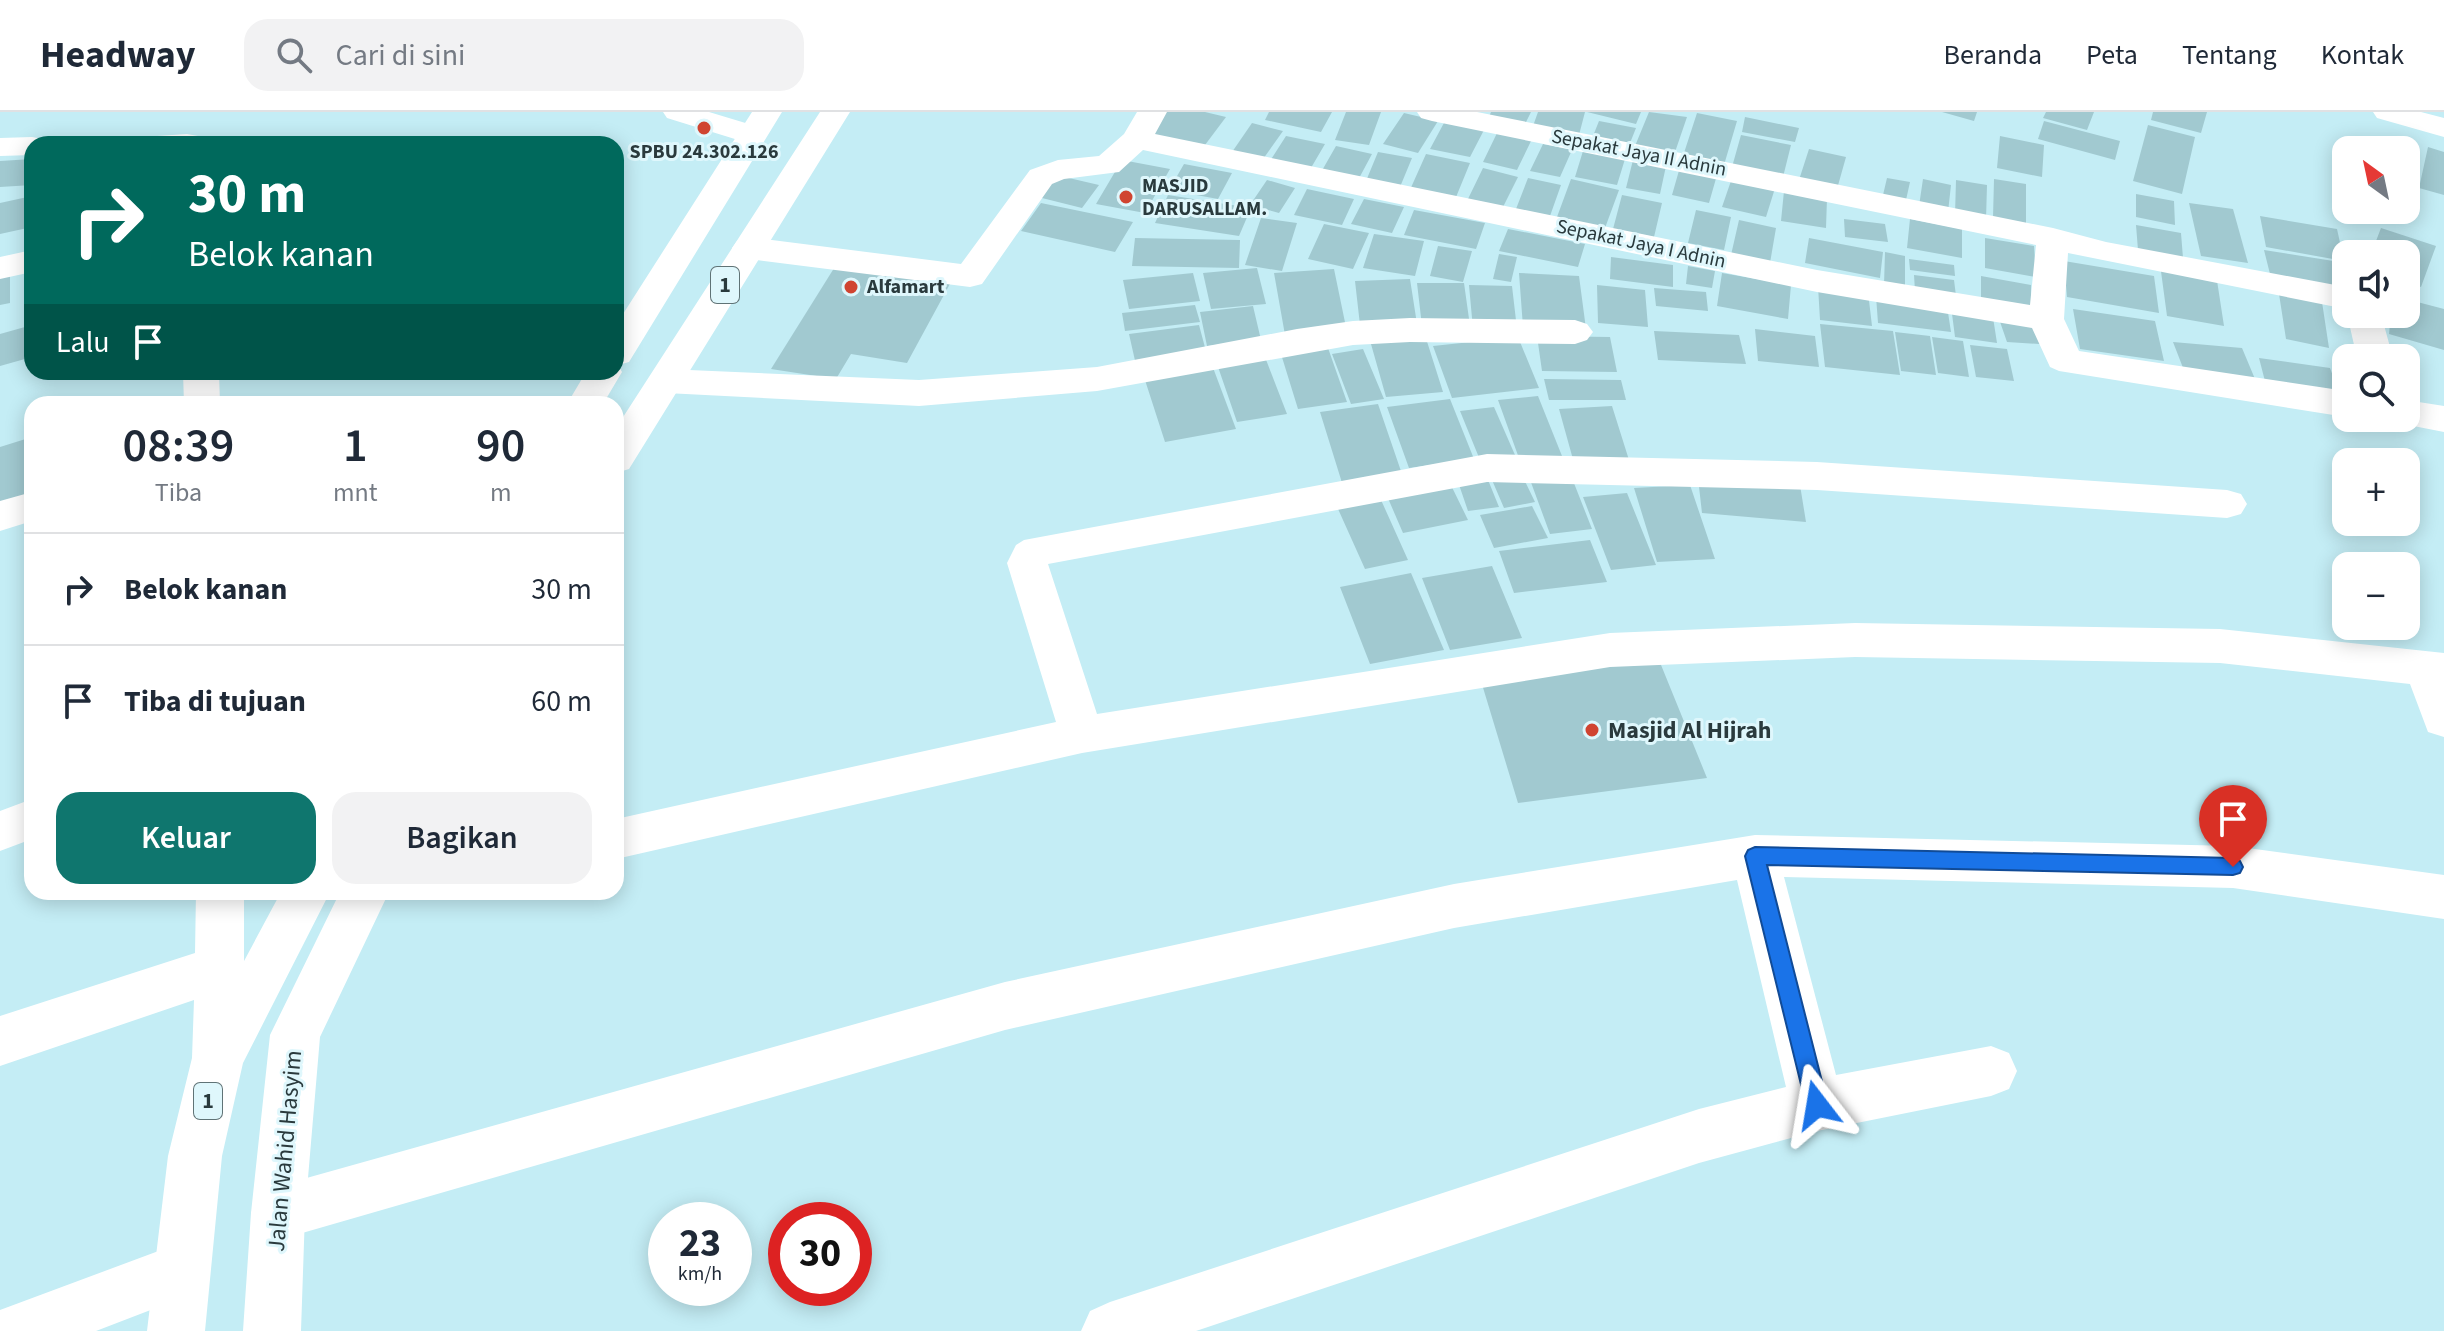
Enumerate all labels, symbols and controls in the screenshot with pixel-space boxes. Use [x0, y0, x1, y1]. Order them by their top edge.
search box [244, 19, 804, 91]
text: Headway [40, 28, 196, 82]
icon: search [272, 33, 316, 77]
text: Cari di sini [336, 34, 465, 77]
text: Beranda [1944, 35, 2042, 75]
text: Peta [2086, 35, 2138, 75]
text: Tentang [2182, 35, 2277, 75]
text: Kontak [2321, 35, 2404, 75]
marker: SPBU 24.302.126 [695, 119, 713, 137]
street label: Sepakat Jaya II Adnin [1549, 122, 1729, 184]
north arrow [2332, 136, 2420, 224]
map controls [2332, 136, 2420, 640]
place label: SPBU 24.302.126 [630, 138, 778, 166]
text: 30 m [188, 155, 306, 234]
icon: right [56, 168, 160, 272]
place label: MASJID DARUSALLAM. [1142, 172, 1267, 223]
marker: MASJID DARUSALLAM. [1117, 188, 1135, 206]
street label: Sepakat Jaya I Adnin [1554, 212, 1728, 276]
text: Belok kanan [188, 229, 374, 280]
button: sound [2332, 240, 2420, 328]
road number: 1 [711, 267, 739, 303]
place label: Alfamart [866, 273, 945, 301]
marker: Alfamart [842, 278, 860, 296]
icon: arrive [126, 320, 170, 364]
text: Lalu [56, 321, 110, 364]
button: search [2332, 344, 2420, 432]
text: 08:39 [123, 412, 234, 480]
text: 1 [343, 412, 368, 480]
text: 90 [476, 412, 525, 480]
button: + [2332, 448, 2420, 536]
text: Tiba [155, 474, 202, 511]
text: mnt [333, 474, 378, 511]
text: m [490, 474, 512, 511]
button: − [2332, 552, 2420, 640]
icon: right [56, 567, 100, 611]
text: Belok kanan [124, 568, 287, 611]
text: 30 m [531, 568, 592, 611]
icon: arrive [56, 679, 100, 723]
text: Tiba di tujuan [124, 680, 306, 723]
text: 60 m [531, 680, 592, 723]
place label: Masjid Al Hijrah [1608, 713, 1772, 748]
marker: Masjid Al Hijrah [1583, 721, 1601, 739]
pin [2199, 785, 2267, 867]
button: Keluar [56, 792, 316, 884]
button: Bagikan [332, 792, 592, 884]
icon: arrive [2211, 797, 2255, 841]
street label: Jalan Wahid Hasyim [259, 1049, 311, 1253]
position arrow [1775, 1063, 1859, 1147]
road number: 1 [194, 1083, 222, 1119]
speed limit sign: 30 [768, 1202, 872, 1306]
text: 23 [679, 1215, 721, 1272]
text: km/h [678, 1260, 722, 1288]

